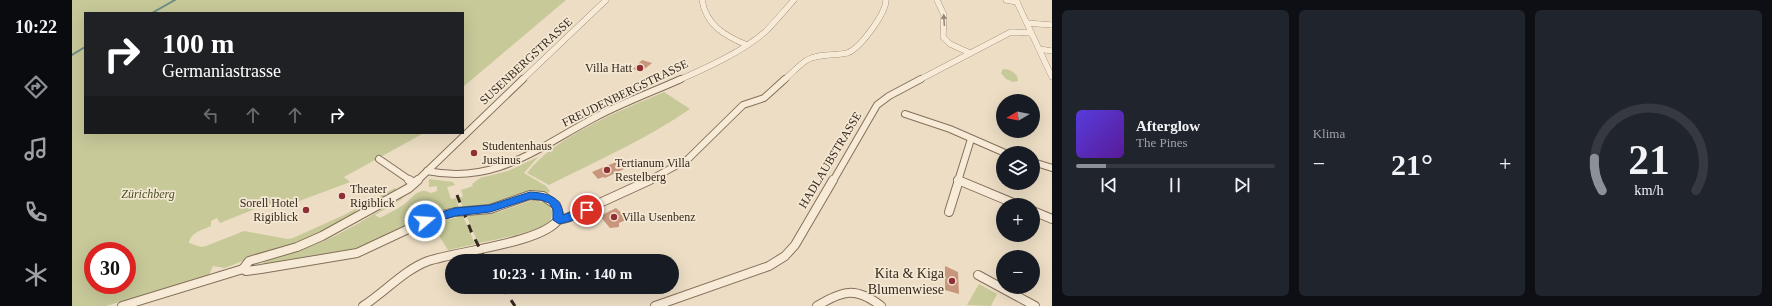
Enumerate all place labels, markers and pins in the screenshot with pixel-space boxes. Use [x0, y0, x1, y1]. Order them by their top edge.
place label: Villa Hatt [585, 61, 633, 75]
marker: Villa Hatt [635, 63, 645, 73]
place label: Studentenhaus Justinus [482, 139, 552, 167]
marker: Studentenhaus Justinus [469, 148, 479, 158]
place label: Tertianum Villa Restelberg [615, 156, 691, 184]
marker: Tertianum Villa Restelberg [602, 165, 612, 175]
place label: Theater Rigiblick [350, 182, 395, 210]
marker: Theater Rigiblick [337, 191, 347, 201]
pin [570, 193, 604, 227]
place label: Sorell Hotel Rigiblick [240, 196, 299, 224]
marker: Sorell Hotel Rigiblick [301, 205, 311, 215]
place label: Villa Usenbenz [622, 210, 696, 224]
marker: Villa Usenbenz [609, 212, 619, 222]
place label: Kita & Kiga Blumenwiese [868, 266, 945, 297]
marker: Kita & Kiga Blumenwiese [947, 276, 957, 286]

